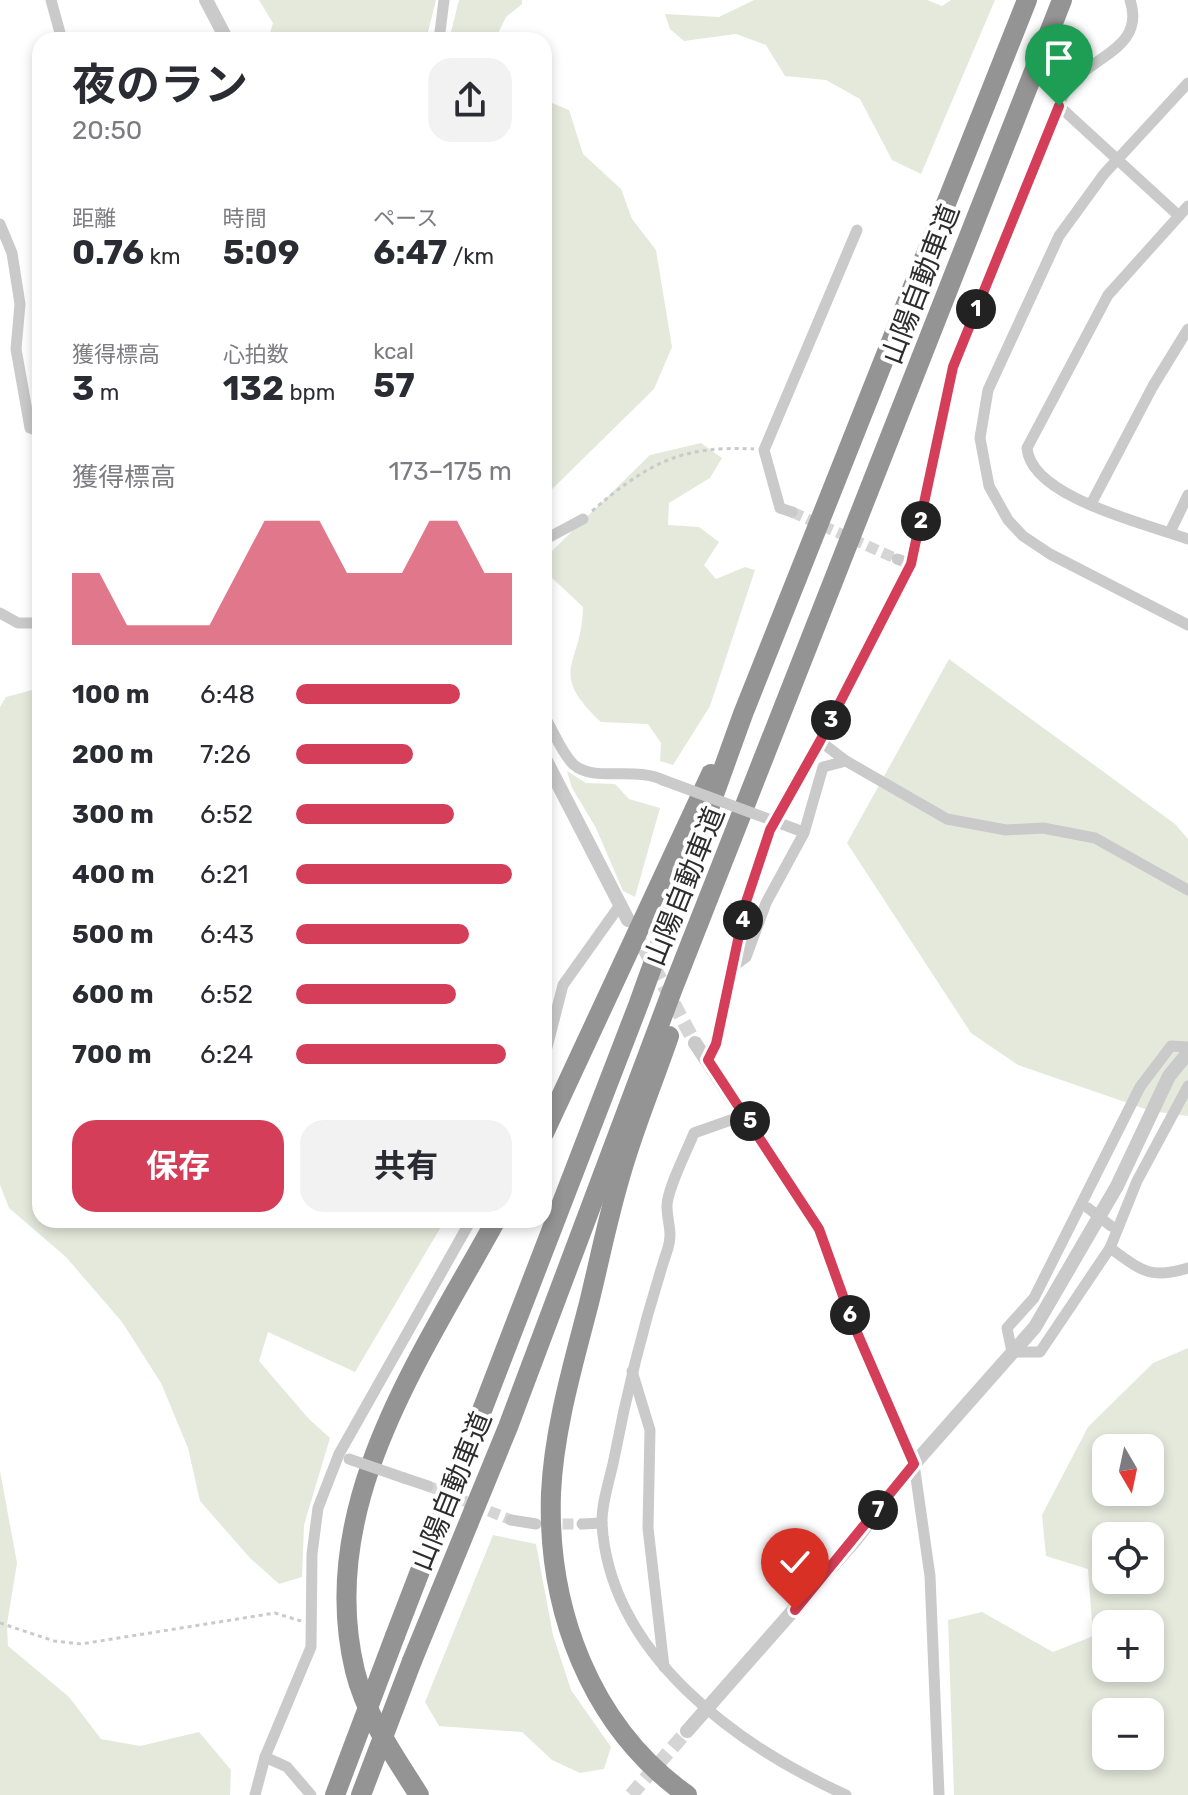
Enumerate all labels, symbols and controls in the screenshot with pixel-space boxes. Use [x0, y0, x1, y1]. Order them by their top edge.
pin [1025, 24, 1093, 106]
icon: arrive [1037, 36, 1081, 80]
button: share [428, 58, 512, 142]
text: 夜のラン [72, 59, 248, 111]
text: 20:50 [72, 115, 142, 146]
street label: 山陽自動車道 [875, 200, 966, 369]
text: 距離 [72, 205, 116, 232]
text: 時間 [223, 205, 267, 232]
text: ペース [373, 205, 438, 232]
text: 0.76 [72, 232, 144, 273]
text: 5:09 [223, 232, 299, 273]
text: 6:47 [373, 232, 447, 273]
text: km [144, 243, 181, 270]
text: /km [447, 243, 494, 270]
pin: 1 [956, 289, 996, 329]
text: 1 [971, 295, 981, 322]
text: kcal [373, 338, 414, 365]
text: 獲得標高 [72, 341, 160, 368]
text: 心拍数 [223, 341, 289, 368]
text: 57 [373, 365, 415, 406]
text: 3 [72, 368, 94, 409]
text: 132 [223, 368, 284, 409]
text: m [94, 379, 119, 406]
text: bpm [284, 379, 335, 406]
text: 173–175 m [389, 456, 512, 487]
text: 獲得標高 [72, 462, 176, 493]
pin: 2 [901, 501, 941, 541]
text: 2 [914, 507, 928, 534]
text: 100 m [72, 679, 150, 710]
text: 6:48 [200, 679, 255, 710]
pin: 3 [811, 700, 851, 740]
text: 3 [824, 706, 838, 733]
text: 200 m [72, 739, 154, 770]
text: 7:26 [200, 739, 251, 770]
text: 300 m [72, 799, 154, 830]
text: 6:52 [200, 799, 253, 830]
street label: 山陽自動車道 [638, 802, 731, 970]
text: 400 m [72, 859, 154, 890]
text: 6:21 [200, 859, 249, 890]
pin: 4 [723, 900, 763, 940]
text: 4 [735, 906, 751, 933]
text: 500 m [72, 919, 154, 950]
text: 6:43 [200, 919, 254, 950]
text: 600 m [72, 979, 154, 1010]
text: 6:52 [200, 979, 253, 1010]
text: 700 m [72, 1039, 152, 1070]
text: 6:24 [200, 1039, 254, 1070]
pin: 5 [730, 1101, 770, 1141]
text: 5 [743, 1107, 757, 1134]
button: 保存 [72, 1120, 284, 1212]
button: 共有 [300, 1120, 512, 1212]
pin: 6 [830, 1295, 870, 1335]
text: 6 [843, 1301, 857, 1328]
street label: 山陽自動車道 [405, 1407, 498, 1575]
north arrow [1092, 1434, 1164, 1506]
map controls [1092, 1434, 1164, 1770]
pin: 7 [858, 1490, 898, 1530]
text: 7 [872, 1496, 884, 1523]
button: locate [1092, 1522, 1164, 1594]
pin [761, 1528, 829, 1610]
icon: check [773, 1540, 817, 1584]
button: + [1092, 1610, 1164, 1682]
button: − [1092, 1698, 1164, 1770]

